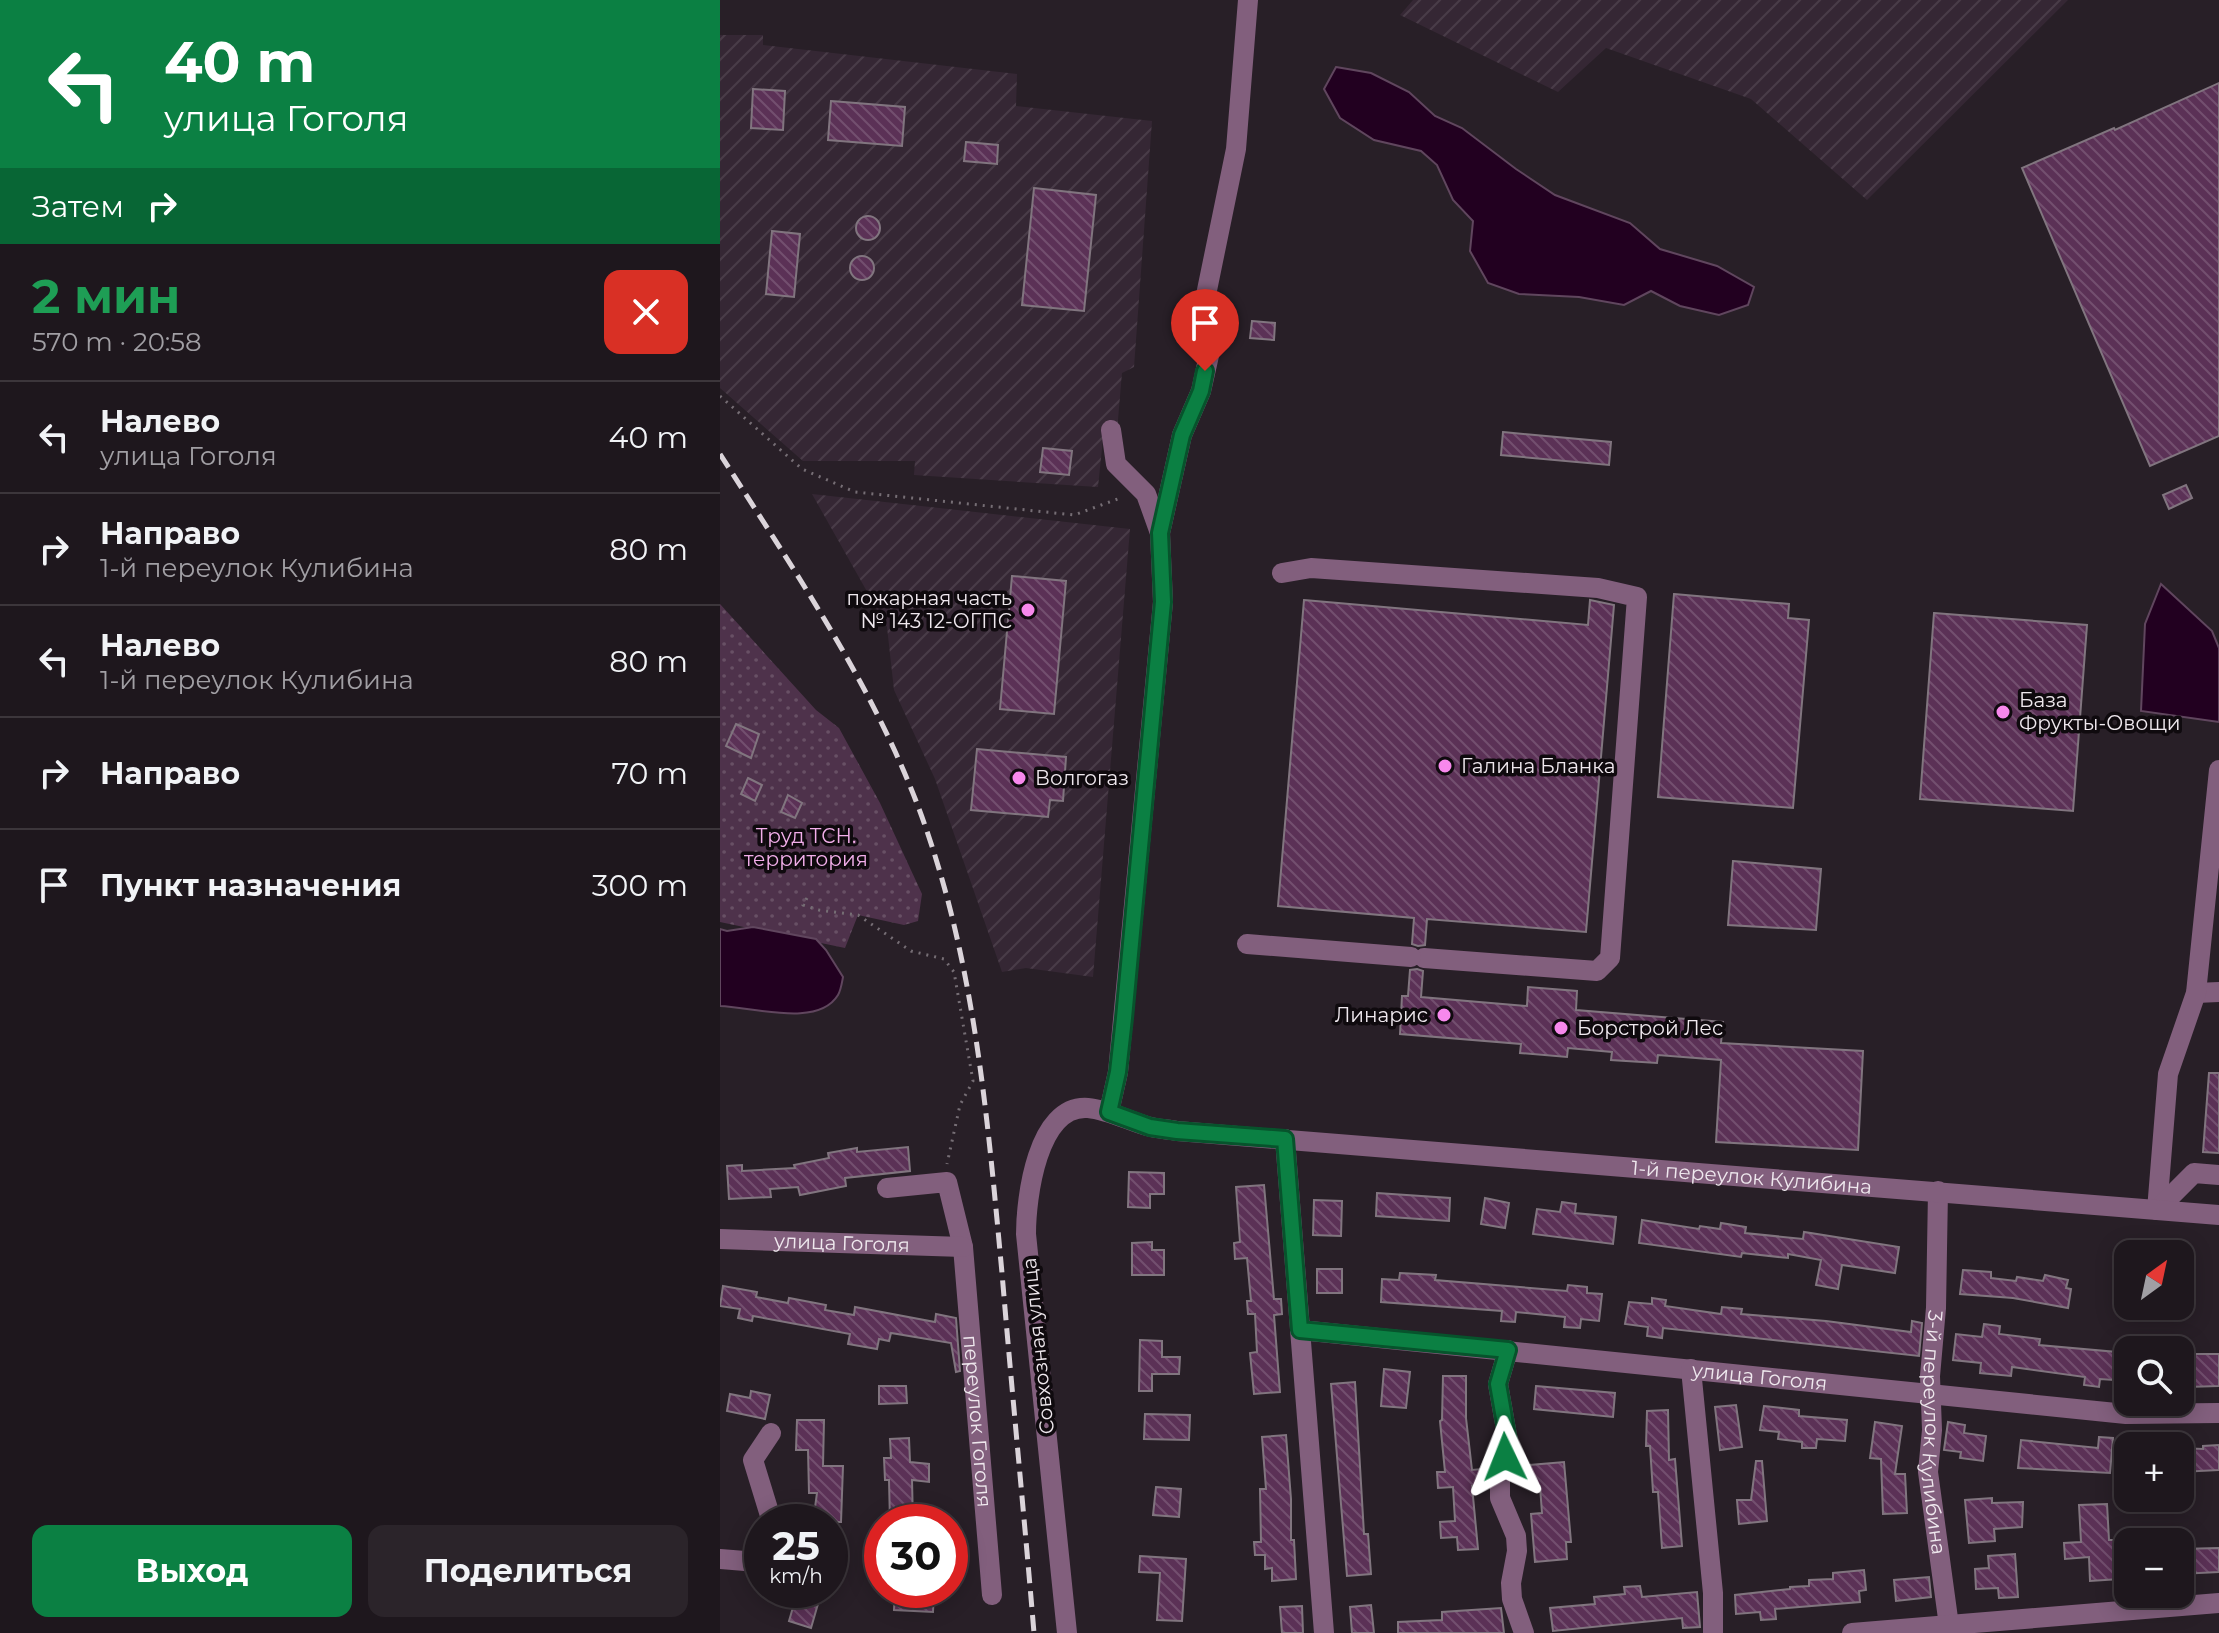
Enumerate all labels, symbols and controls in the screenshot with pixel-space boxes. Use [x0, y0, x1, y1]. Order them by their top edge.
text: 40 m [164, 28, 315, 96]
icon: left [32, 32, 136, 136]
text: улица Гоголя [164, 96, 409, 140]
icon: right [140, 184, 184, 228]
text: Затем [32, 188, 124, 225]
text: 2 мин [32, 267, 180, 325]
button: close [604, 270, 688, 354]
pin [1171, 289, 1239, 371]
icon: arrive [1183, 301, 1227, 345]
text: 570 m · 20:58 [32, 326, 202, 358]
text: Налево [100, 403, 220, 440]
icon: left [32, 415, 76, 459]
text: 40 m [609, 419, 688, 456]
text: улица Гоголя [100, 440, 277, 472]
text: Направо [100, 515, 240, 552]
icon: right [32, 527, 76, 571]
text: 80 m [609, 531, 688, 568]
text: 1-й переулок Кулибина [100, 552, 414, 584]
place label: пожарная часть № 143 12-ОГПС [847, 586, 1012, 633]
marker: пожарная часть № 143 12-ОГПС [1019, 601, 1037, 619]
text: Налево [100, 627, 220, 664]
icon: left [32, 639, 76, 683]
text: 80 m [609, 643, 688, 680]
text: 1-й переулок Кулибина [100, 664, 414, 696]
place label: База Фрукты-Овощи [2019, 688, 2181, 735]
marker: База Фрукты-Овощи [1994, 703, 2012, 721]
icon: right [32, 751, 76, 795]
place label: Галина Бланка [1461, 754, 1615, 778]
text: Направо [100, 755, 240, 792]
text: 70 m [611, 755, 688, 792]
marker: Галина Бланка [1436, 757, 1454, 775]
place label: Волгогаз [1035, 766, 1129, 790]
marker: Волгогаз [1010, 769, 1028, 787]
park label: Труд ТСН. территория [744, 824, 868, 871]
icon: arrive [32, 863, 76, 907]
text: Пункт назначения [100, 867, 401, 904]
text: 300 m [592, 867, 688, 904]
place label: Линарис [1335, 1003, 1428, 1027]
marker: Линарис [1435, 1006, 1453, 1024]
place label: Борстрой Лес [1577, 1016, 1723, 1040]
marker: Борстрой Лес [1552, 1019, 1570, 1037]
street label: 1-й переулок Кулибина [1630, 1156, 1873, 1199]
street label: улица Гоголя [773, 1229, 910, 1257]
north arrow [2114, 1240, 2194, 1320]
map controls [2114, 1240, 2194, 1608]
street label: Совхозная улица [1017, 1257, 1059, 1435]
street label: 3-й переулок Кулибина [1916, 1309, 1951, 1556]
street label: переулок Гоголя [958, 1334, 997, 1508]
button: search [2114, 1336, 2194, 1416]
street label: улица Гоголя [1690, 1358, 1828, 1396]
position arrow [1463, 1415, 1547, 1499]
button: + [2114, 1432, 2194, 1512]
speed limit sign: 30 [864, 1504, 968, 1608]
text: 25 [772, 1521, 820, 1570]
button: Выход [32, 1525, 352, 1617]
button: Поделиться [368, 1525, 688, 1617]
button: − [2114, 1528, 2194, 1608]
text: km/h [769, 1564, 823, 1588]

